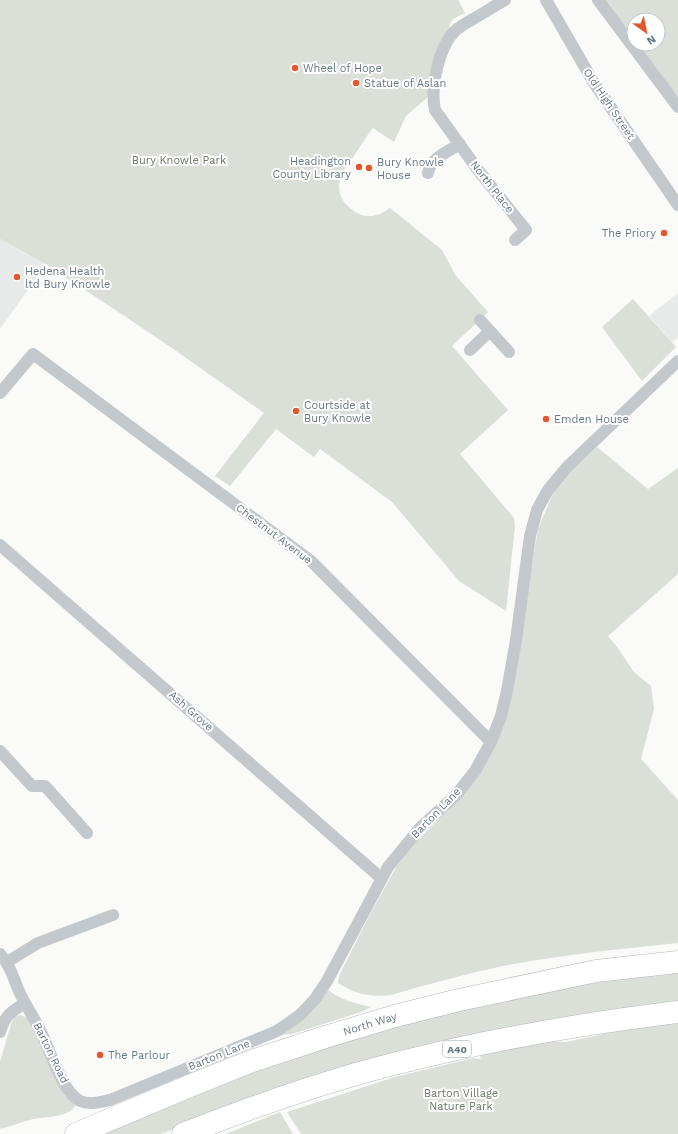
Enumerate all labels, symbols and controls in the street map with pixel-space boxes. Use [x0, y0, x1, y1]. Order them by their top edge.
north arrow [626, 12, 666, 52]
text: N [644, 32, 658, 48]
place label: Wheel of Hope [303, 62, 382, 75]
marker: Wheel of Hope [290, 63, 300, 73]
street label: Old High Street [580, 66, 638, 142]
place label: Statue of Aslan [364, 77, 446, 90]
marker: Statue of Aslan [351, 78, 361, 88]
park label: Bury Knowle Park [132, 154, 226, 167]
place label: Headington County Library [272, 155, 351, 181]
place label: Bury Knowle House [377, 156, 444, 182]
street label: North Place [468, 158, 516, 216]
marker: Headington County Library [354, 162, 364, 172]
marker: Bury Knowle House [364, 163, 374, 173]
place label: The Priory [602, 227, 656, 240]
marker: The Priory [659, 228, 669, 238]
place label: Hedena Health ltd Bury Knowle [25, 265, 110, 291]
marker: Hedena Health ltd Bury Knowle [12, 272, 22, 282]
place label: Courtside at Bury Knowle [304, 399, 371, 425]
marker: Courtside at Bury Knowle [291, 406, 301, 416]
place label: Emden House [554, 413, 629, 426]
marker: Emden House [541, 414, 551, 424]
street label: Chestnut Avenue [234, 501, 314, 567]
street label: Ash Grove [166, 688, 216, 734]
street label: Barton Lane [409, 785, 463, 841]
street label: North Way [342, 1010, 399, 1038]
street label: Barton Road [31, 1020, 71, 1086]
street label: Barton Lane [186, 1037, 252, 1073]
road number: A40 [443, 1041, 471, 1057]
place label: The Parlour [108, 1049, 171, 1062]
marker: The Parlour [95, 1050, 105, 1060]
park label: Barton Village Nature Park [424, 1087, 498, 1113]

